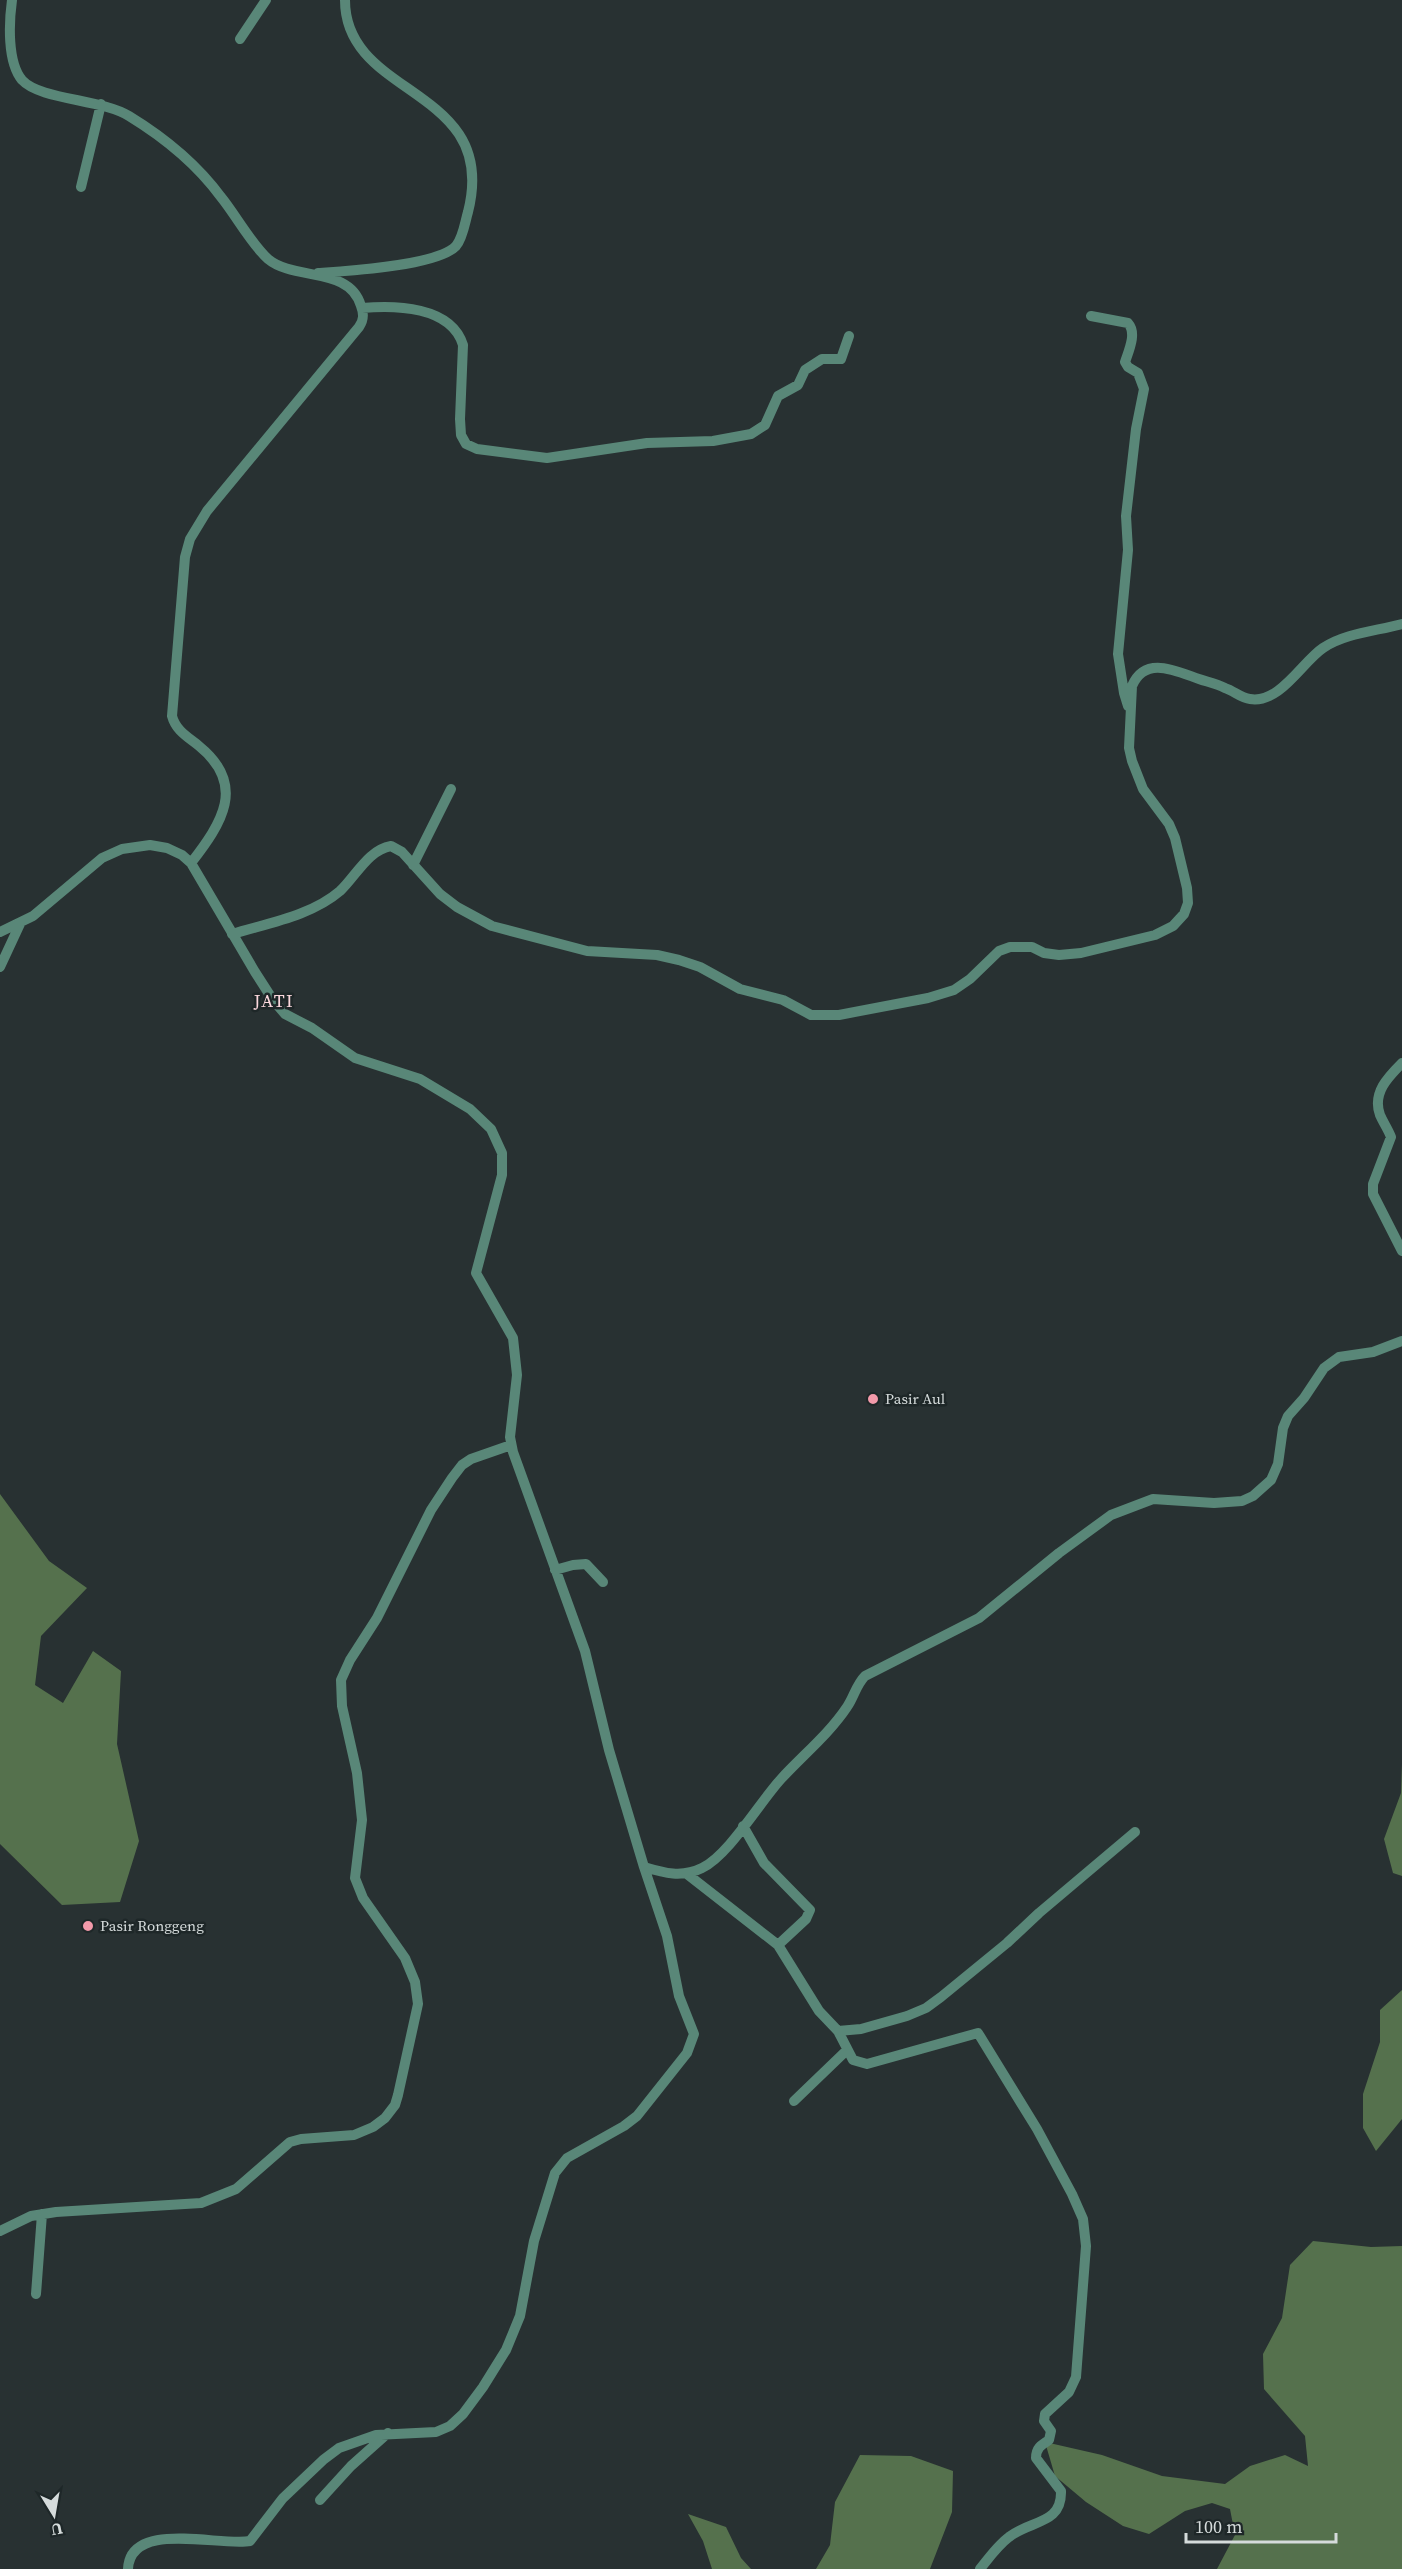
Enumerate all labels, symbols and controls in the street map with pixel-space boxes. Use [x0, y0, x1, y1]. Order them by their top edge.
district label: JATI [253, 988, 294, 1013]
place label: Pasir Aul [885, 1388, 946, 1409]
marker: Pasir Aul [866, 1392, 880, 1406]
place label: Pasir Ronggeng [100, 1915, 204, 1936]
marker: Pasir Ronggeng [81, 1919, 95, 1933]
north arrow [24, 2485, 84, 2545]
scale bar [1186, 2506, 1336, 2544]
text: 100 m [1195, 2514, 1242, 2539]
text: U [49, 2518, 65, 2542]

